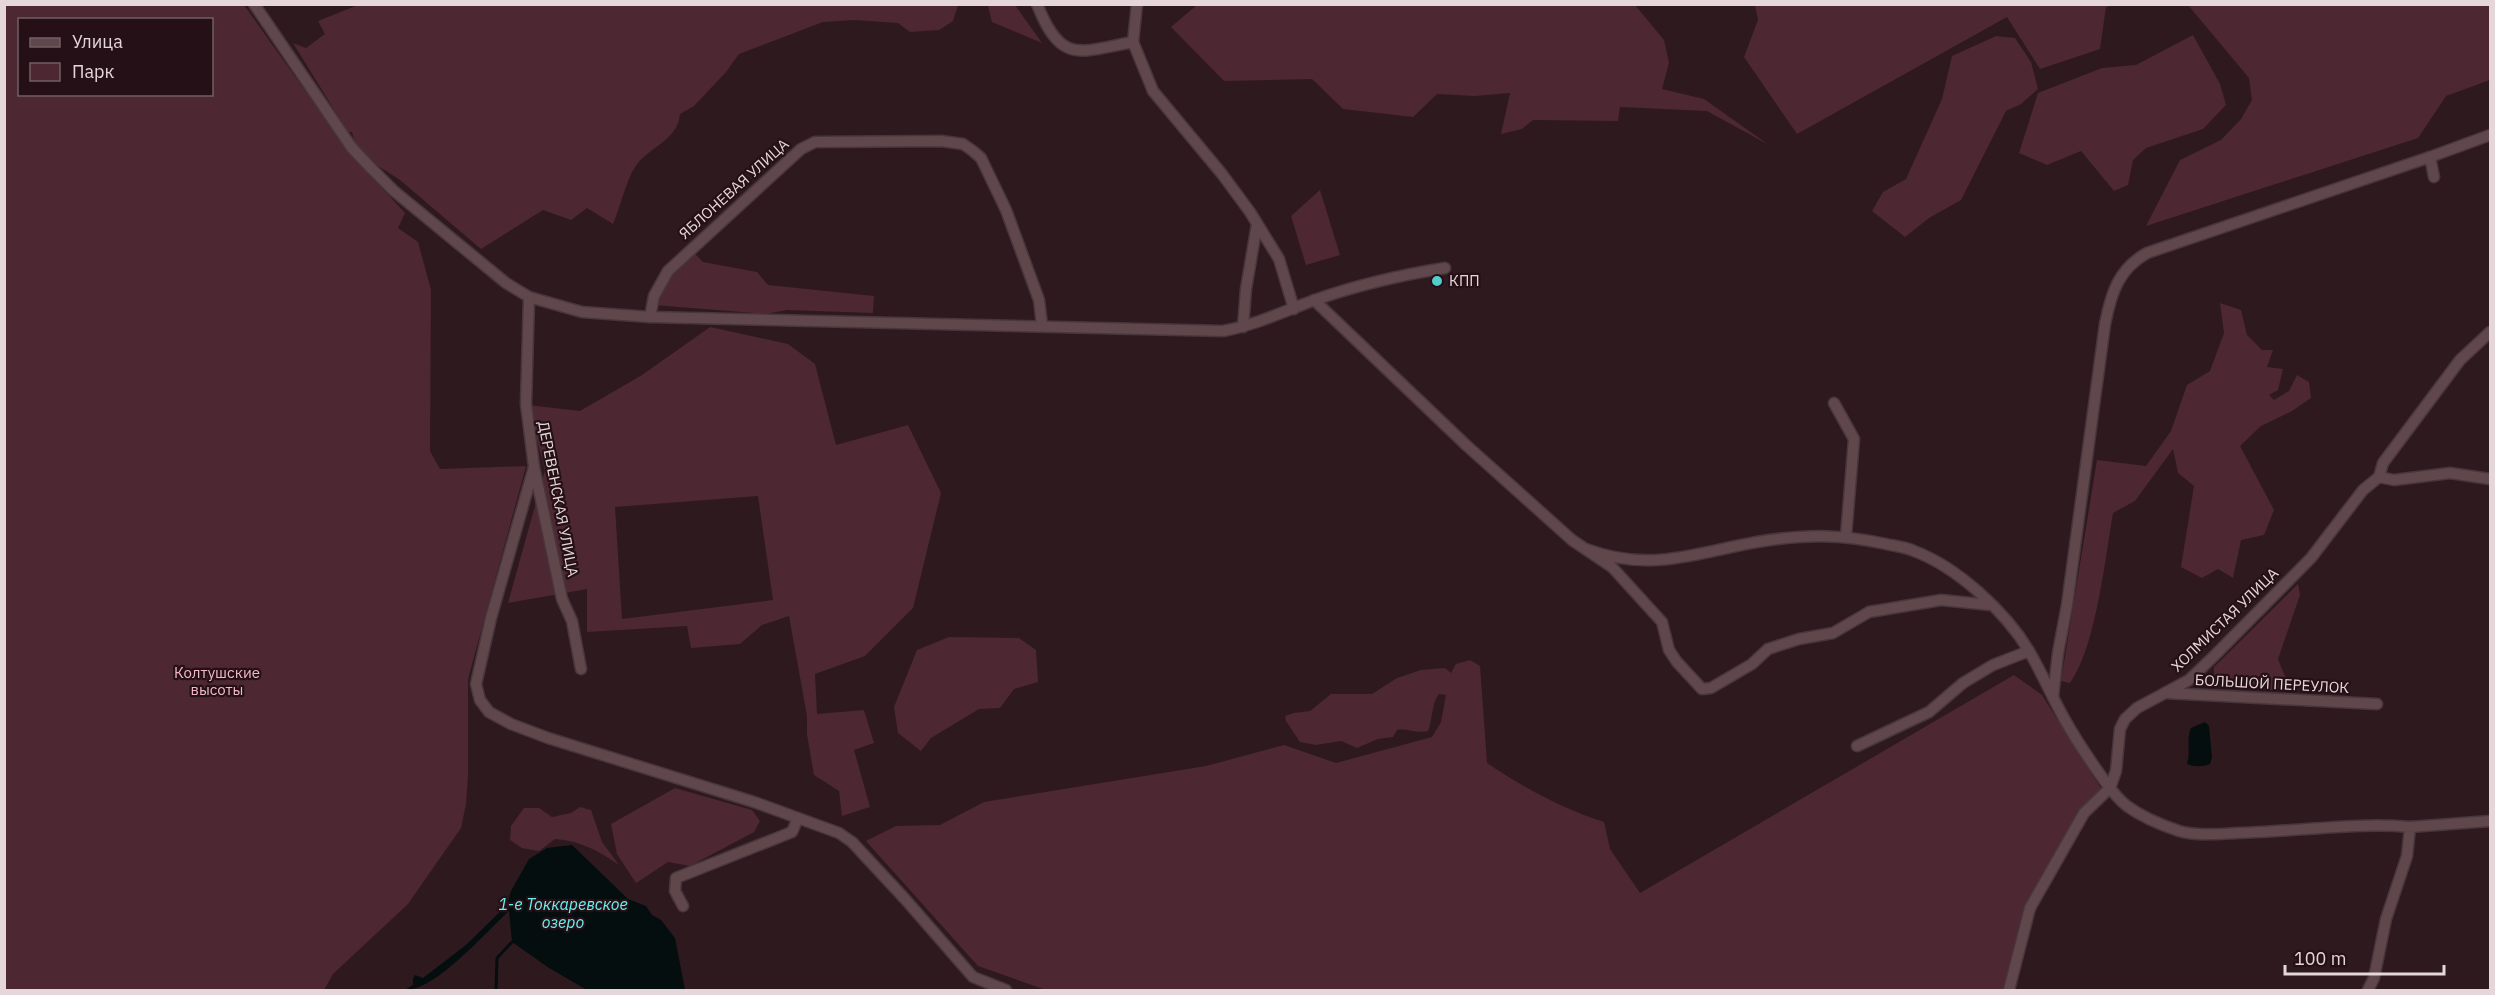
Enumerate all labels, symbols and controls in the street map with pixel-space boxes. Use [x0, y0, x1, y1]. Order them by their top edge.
legend [18, 18, 213, 96]
text: Улица [72, 30, 123, 53]
text: Парк [72, 60, 115, 83]
street label: ЯБЛОНЕВАЯ УЛИЦА [675, 134, 793, 243]
place label: КПП [1449, 271, 1480, 290]
marker: КПП [1430, 274, 1444, 288]
street label: ДЕРЕВЕНСКАЯ УЛИЦА [534, 419, 583, 579]
street label: ХОЛМИСТАЯ УЛИЦА [2167, 563, 2282, 676]
park label: Колтушские высоты [174, 663, 260, 699]
street label: БОЛЬШОЙ ПЕРЕУЛОК [2194, 670, 2350, 697]
water label: 1-е Токкаревское озеро [498, 894, 628, 932]
scale bar [2285, 938, 2444, 976]
text: 100 m [2294, 947, 2346, 970]

